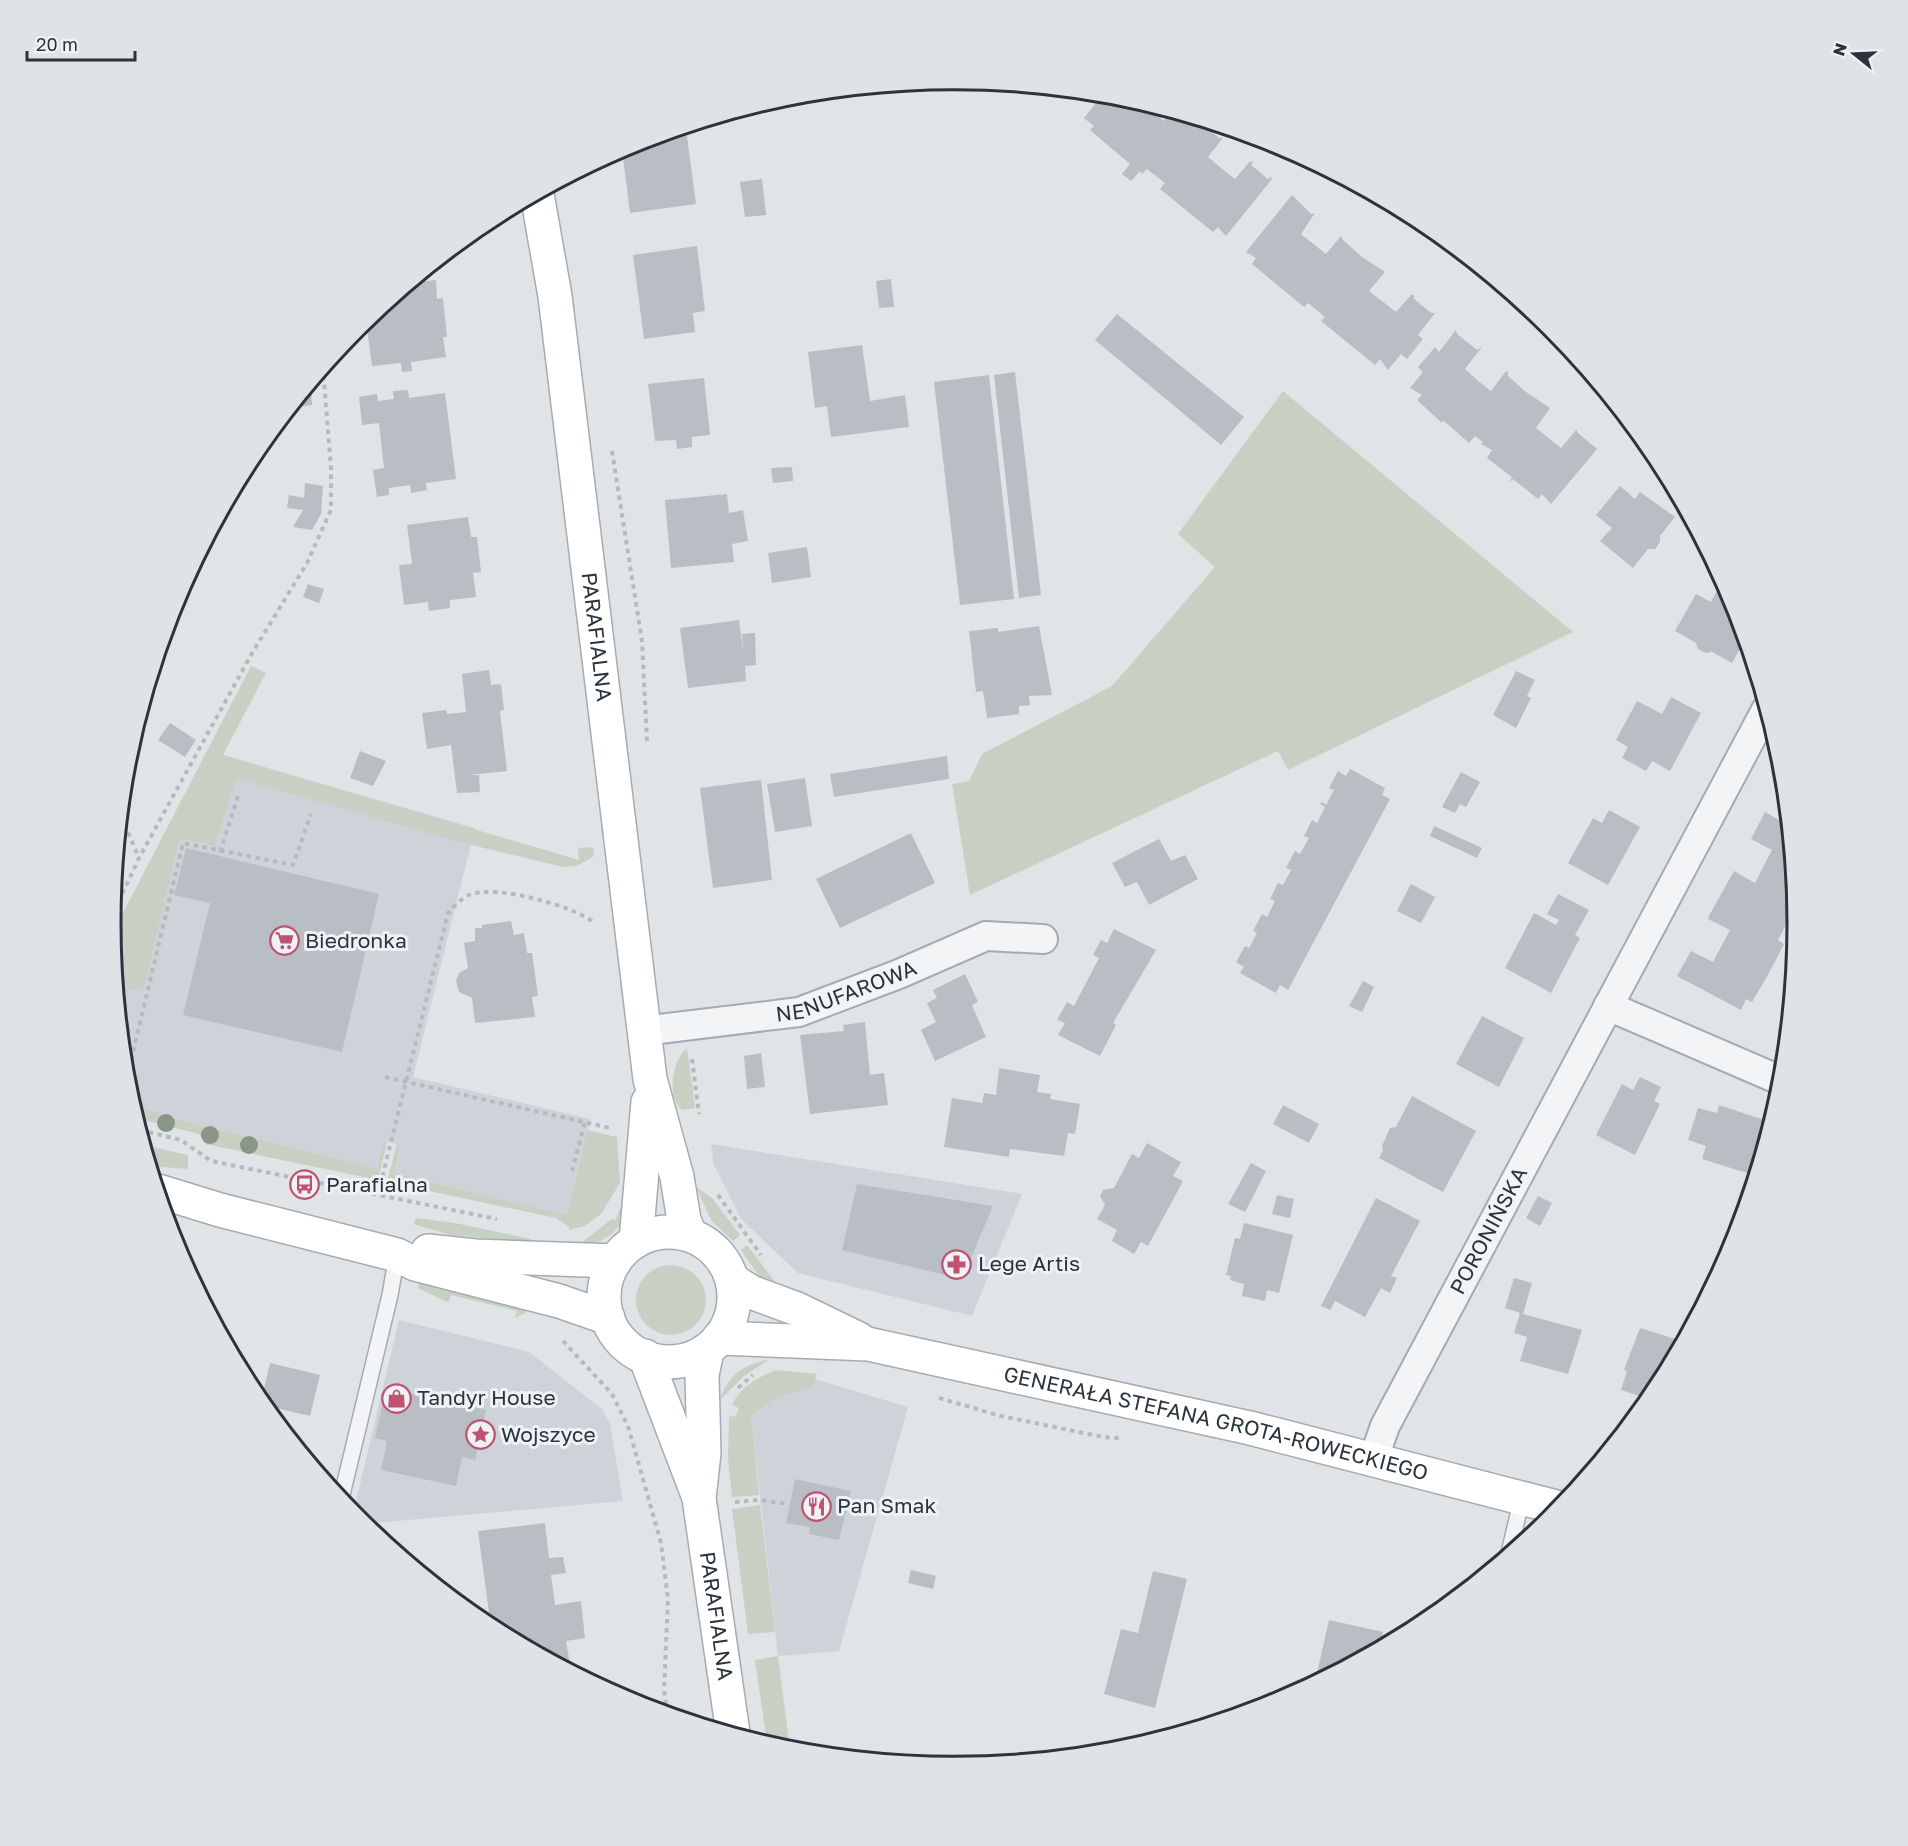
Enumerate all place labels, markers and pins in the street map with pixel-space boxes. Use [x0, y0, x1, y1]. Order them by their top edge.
supermarket icon: Biedronka [268, 925, 300, 957]
place label: Biedronka [305, 927, 407, 953]
bus stop icon: Parafialna [289, 1169, 321, 1201]
place label: Parafialna [326, 1171, 428, 1197]
pharmacy icon: Lege Artis [941, 1248, 973, 1280]
place label: Lege Artis [978, 1250, 1080, 1276]
shop icon: Tandyr House [380, 1382, 412, 1414]
place label: Tandyr House [417, 1384, 556, 1410]
place icon: Wojszyce [464, 1419, 496, 1451]
place label: Wojszyce [501, 1421, 596, 1447]
restaurant icon: Pan Smak [800, 1490, 832, 1522]
place label: Pan Smak [837, 1492, 936, 1518]

